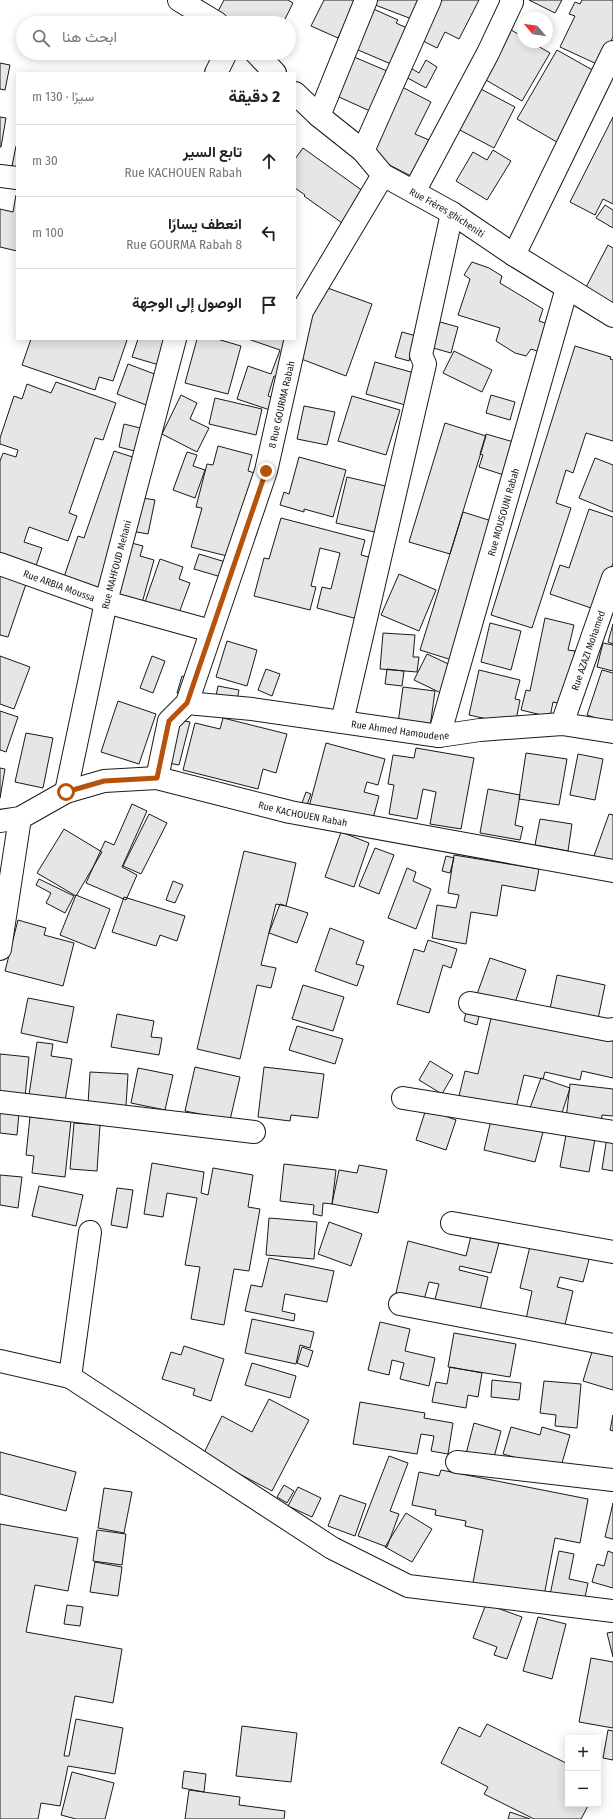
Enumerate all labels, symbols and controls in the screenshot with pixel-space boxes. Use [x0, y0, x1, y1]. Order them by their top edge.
north arrow [517, 12, 553, 48]
search box [16, 16, 296, 60]
icon: search [30, 27, 52, 49]
text: ابحث هنا [62, 28, 117, 46]
text: 2 دقيقة [229, 86, 280, 107]
text: سيرًا · 130 m [32, 89, 94, 104]
text: تابع السير [183, 143, 242, 161]
icon: ahead [258, 150, 280, 172]
text: 30 m [32, 153, 58, 168]
text: Rue KACHOUEN Rabah [124, 165, 242, 180]
street label: Rue Frères ghicheniti [407, 186, 487, 240]
text: انعطف يسارًا [168, 215, 242, 233]
icon: left [258, 222, 280, 244]
text: 100 m [32, 225, 64, 240]
text: 8 Rue GOURMA Rabah [126, 237, 242, 252]
text: الوصول إلى الوجهة [132, 294, 242, 312]
icon: arrive [258, 294, 280, 316]
street label: 8 Rue GOURMA Rabah [266, 360, 298, 449]
route end [257, 462, 275, 480]
street label: Rue MOUSOUNI Rabah [486, 467, 522, 558]
street label: Rue MAHFOUD Mehani [100, 519, 134, 610]
street label: Rue ARBIA Moussa [21, 568, 97, 605]
street label: Rue AZAZI Mohamed [569, 609, 608, 692]
street label: Rue Ahmed Hamoudene [350, 718, 450, 743]
route start [57, 783, 75, 801]
street label: Rue KACHOUEN Rabah [257, 799, 348, 829]
map controls [565, 1735, 601, 1807]
button: + [565, 1735, 601, 1771]
button: − [565, 1771, 601, 1807]

